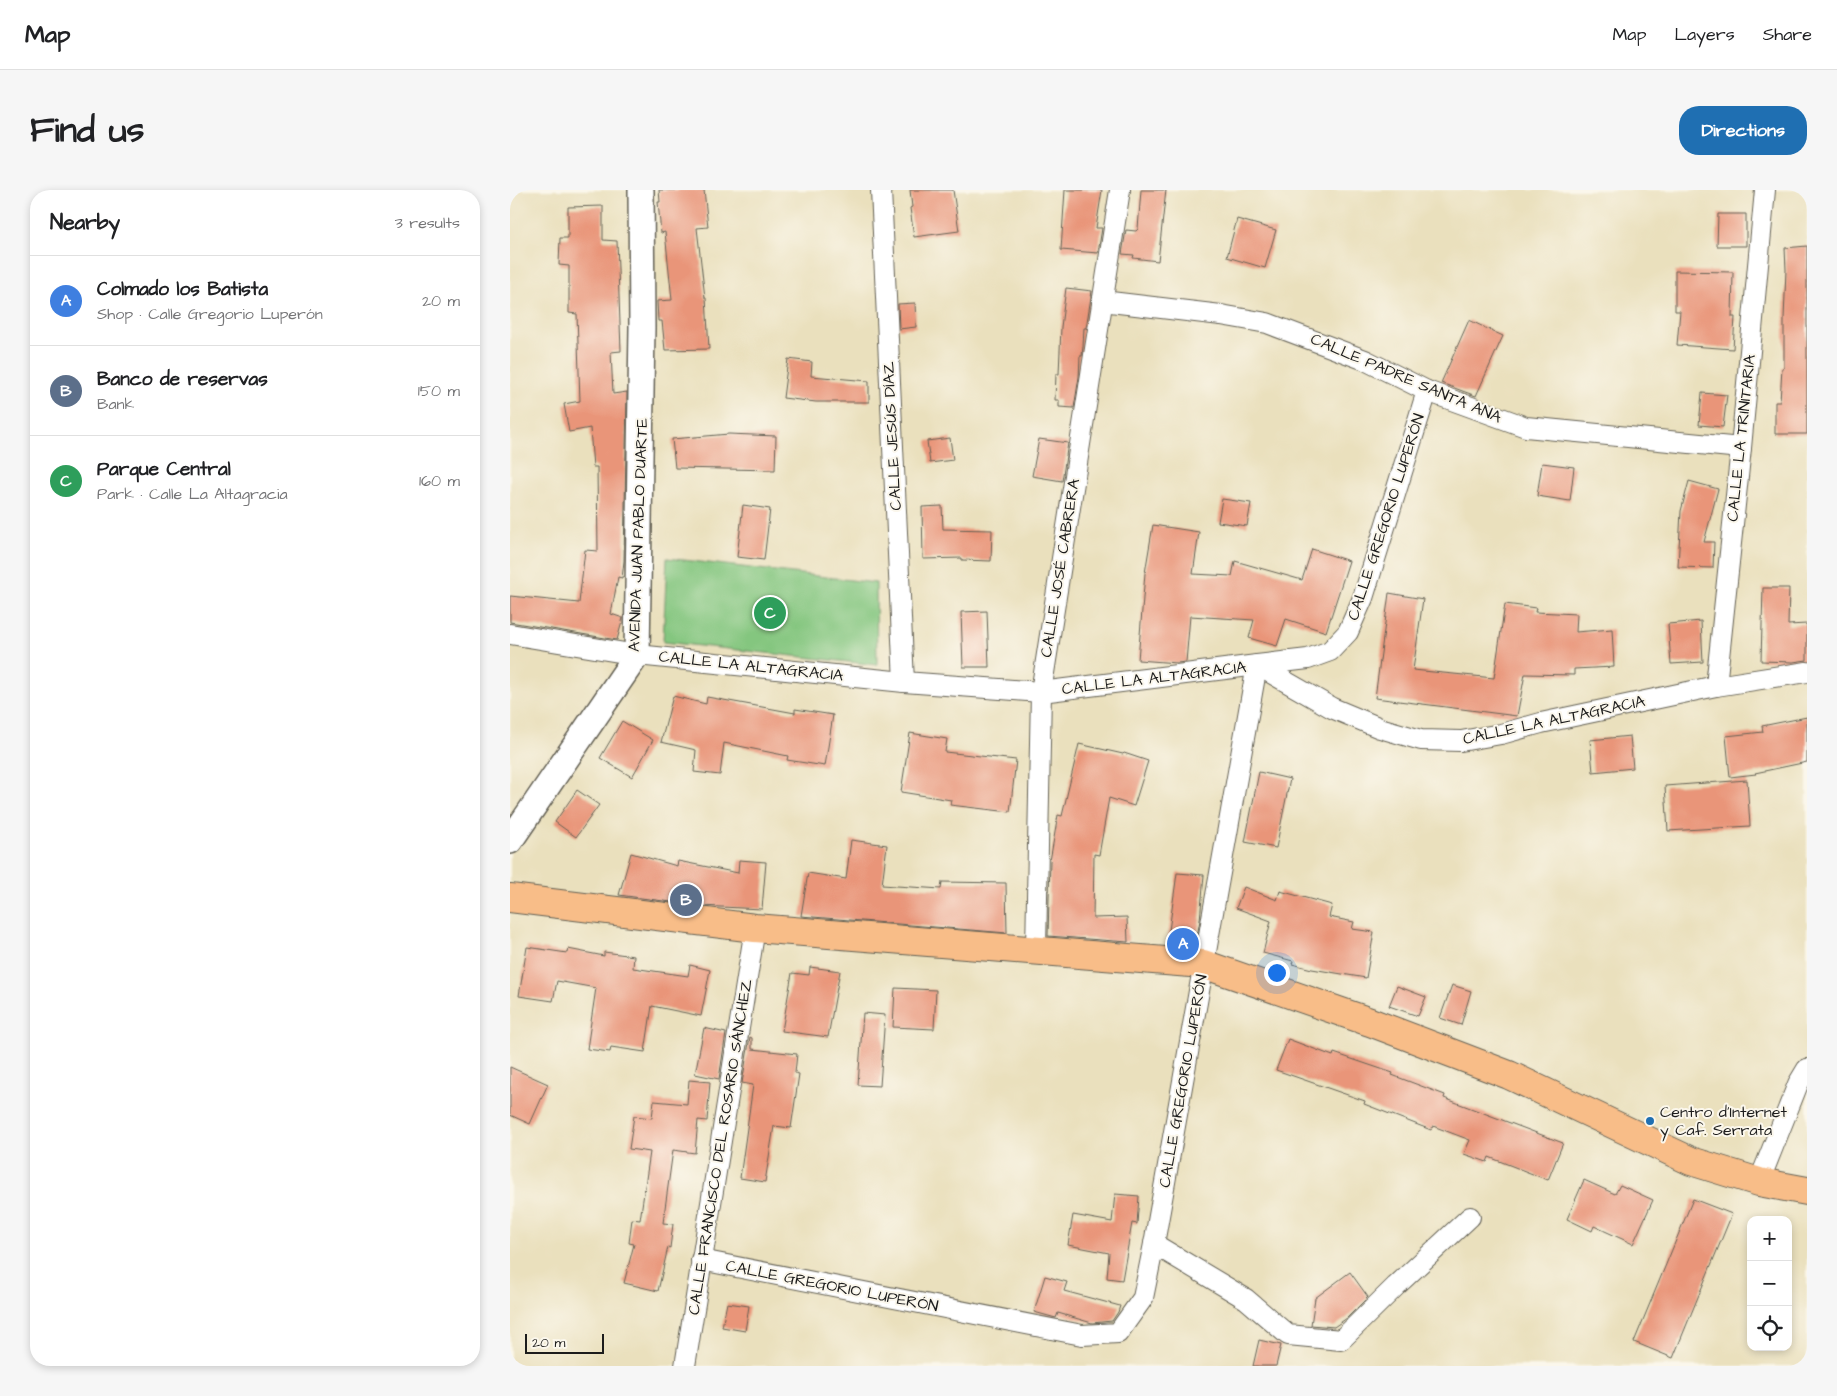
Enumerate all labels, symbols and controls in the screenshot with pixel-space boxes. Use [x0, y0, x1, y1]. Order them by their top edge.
text: Map [25, 18, 70, 52]
text: Map [1612, 22, 1646, 47]
text: Layers [1674, 22, 1735, 47]
text: Share [1763, 22, 1812, 47]
text: Find us [30, 106, 144, 155]
button: Directions [1679, 106, 1807, 155]
text: Nearby [50, 208, 120, 237]
text: 3 results [395, 212, 460, 234]
text: Colmado los Batista [97, 276, 268, 303]
text: A [61, 290, 71, 312]
text: 20 m [422, 290, 460, 312]
text: Shop · Calle Gregorio Luperón [97, 303, 323, 325]
street label: CALLE PADRE SANTA ANA [1307, 328, 1505, 428]
street label: CALLE LA TRINITARIA [1721, 353, 1761, 523]
street label: CALLE JESÚS DÍAZ [877, 361, 907, 511]
text: Banco de reservas [97, 366, 268, 393]
text: B [60, 380, 72, 402]
text: 150 m [418, 380, 460, 402]
text: Bank [97, 393, 134, 415]
street label: CALLE GREGORIO LUPERÓN [1342, 411, 1430, 623]
street label: AVENIDA JUAN PABLO DUARTE [623, 417, 653, 652]
text: Parque Central [97, 456, 231, 483]
text: C [60, 470, 72, 492]
text: 160 m [419, 470, 460, 492]
street label: CALLE JOSÉ CABRERA [1035, 477, 1085, 659]
text: Park · Calle La Altagracia [97, 483, 288, 505]
pin: C [754, 594, 786, 632]
street label: CALLE LA ALTAGRACIA [658, 645, 844, 687]
street label: CALLE LA ALTAGRACIA [1061, 656, 1247, 700]
street label: CALLE LA ALTAGRACIA [1461, 690, 1647, 750]
pin: B [670, 881, 702, 919]
pin: A [1167, 925, 1199, 963]
your location [1264, 960, 1290, 986]
street label: CALLE GREGORIO LUPERÓN [1153, 973, 1213, 1189]
street label: CALLE FRANCISCO DEL ROSARIO SÁNCHEZ [683, 977, 757, 1316]
place label: Centro d'Internet y Caf. Serrata [1660, 1101, 1788, 1142]
marker: Centro d'Internet y Caf. Serrata [1644, 1115, 1656, 1127]
map controls [1747, 1216, 1792, 1351]
button: + [1747, 1216, 1792, 1261]
street label: CALLE GREGORIO LUPERÓN [724, 1255, 940, 1317]
button: − [1747, 1261, 1792, 1306]
button: locate [1747, 1306, 1792, 1351]
scale bar [525, 1331, 604, 1354]
text: 20 m [532, 1333, 565, 1353]

